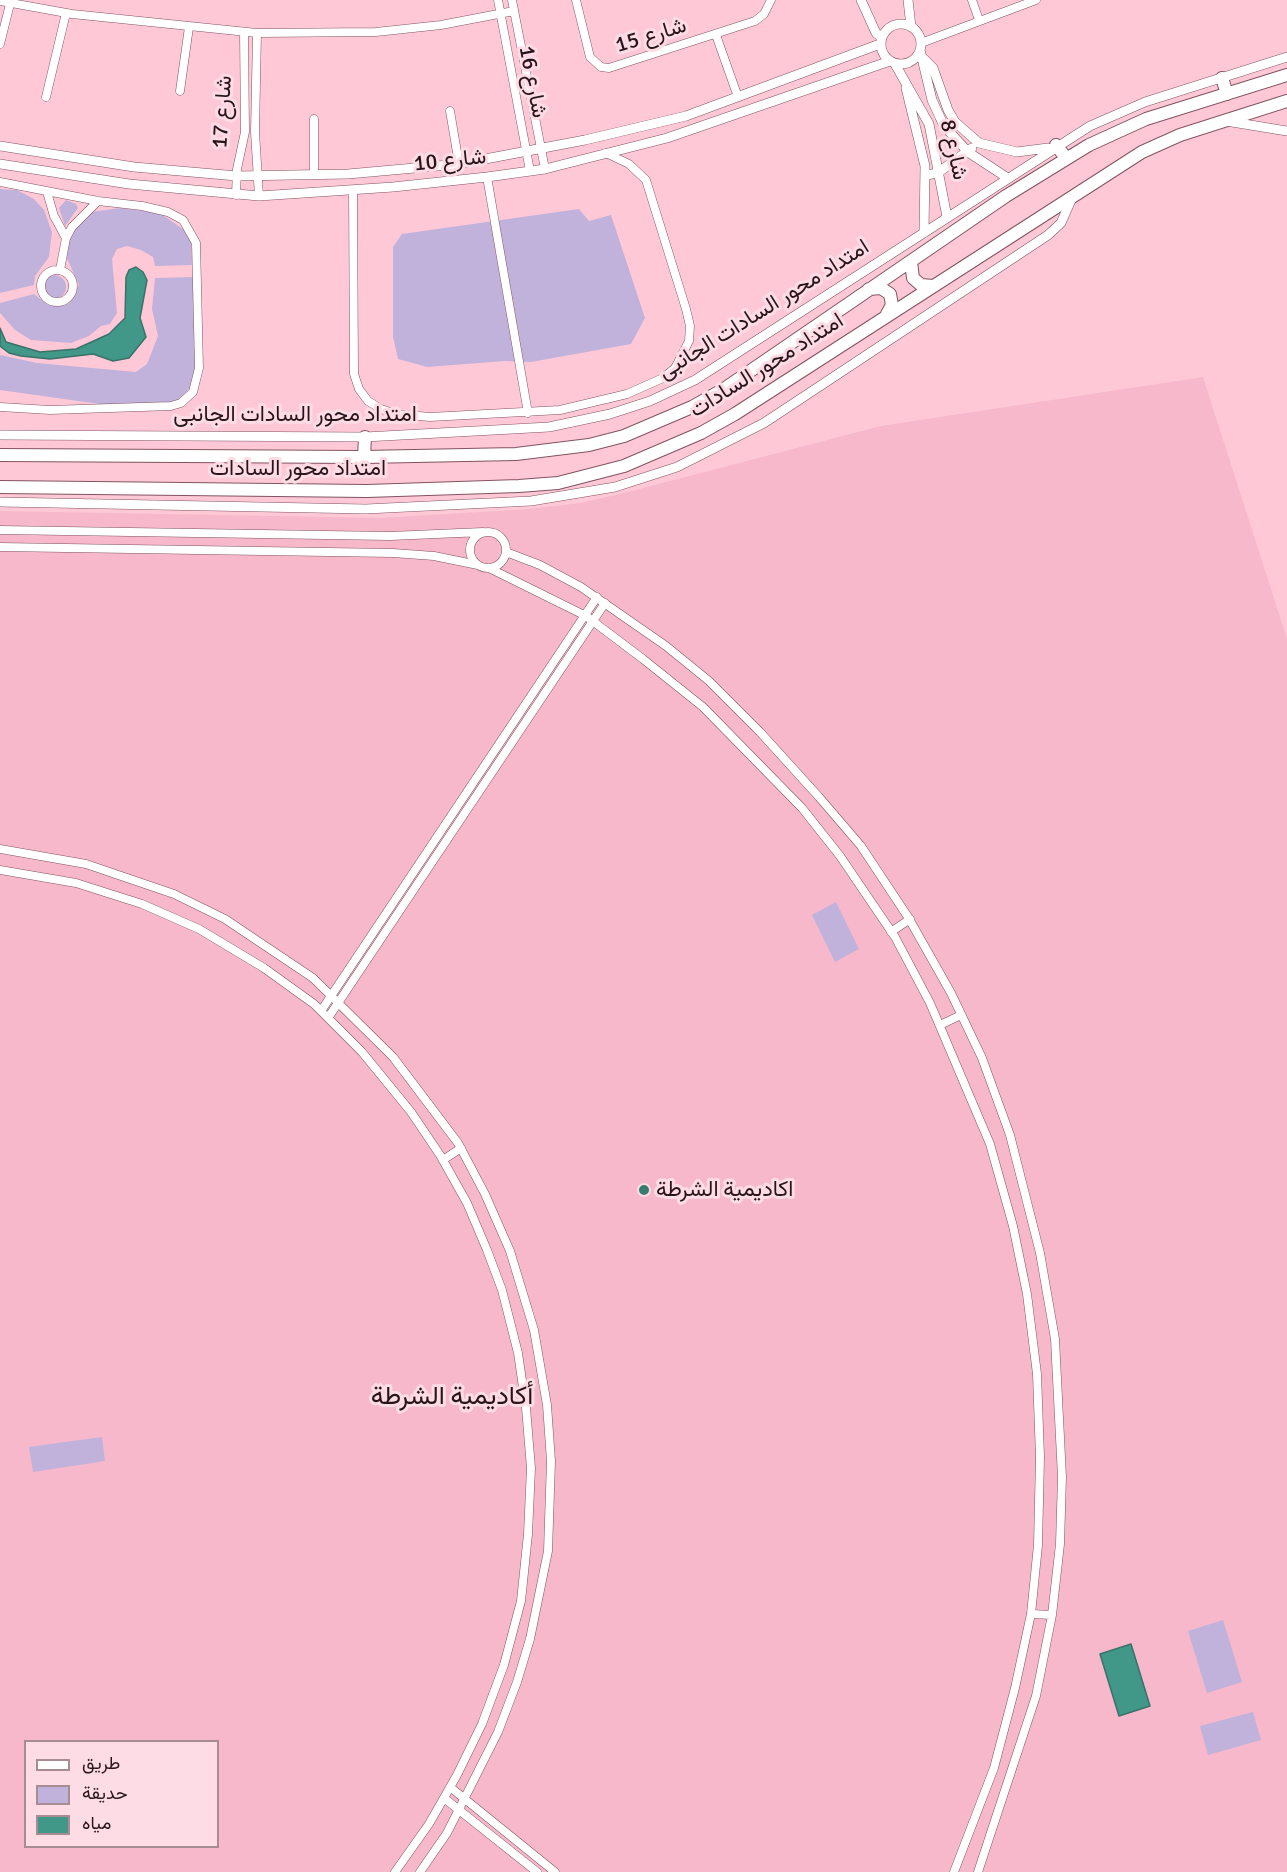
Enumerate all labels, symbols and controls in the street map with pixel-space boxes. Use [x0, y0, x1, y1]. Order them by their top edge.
street label: شارع 15 [612, 13, 690, 59]
street label: شارع 16 [512, 44, 552, 120]
street label: شارع 17 [207, 75, 239, 149]
street label: شارع 8 [933, 117, 973, 183]
street label: شارع 10 [412, 144, 488, 178]
street label: امتداد محور السادات الجانبى [654, 234, 874, 386]
street label: امتداد محور السادات [685, 308, 849, 424]
street label: امتداد محور السادات الجانبى [173, 402, 417, 428]
street label: امتداد محور السادات [210, 456, 386, 482]
place label: اكاديمية الشرطة [656, 1177, 793, 1203]
marker: اكاديمية الشرطة [637, 1183, 651, 1197]
district label: أكاديمية الشرطة [371, 1381, 533, 1413]
legend [24, 1740, 219, 1848]
text: طريق [82, 1752, 120, 1774]
text: حديقة [82, 1782, 128, 1804]
text: مياه [82, 1812, 111, 1834]

